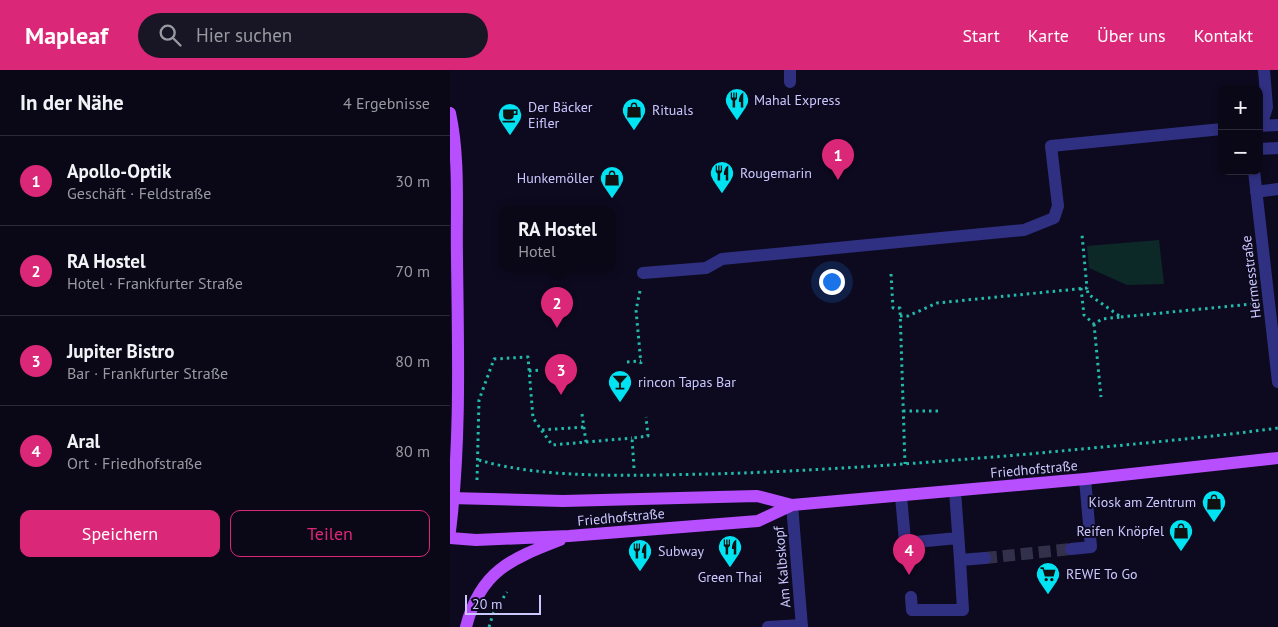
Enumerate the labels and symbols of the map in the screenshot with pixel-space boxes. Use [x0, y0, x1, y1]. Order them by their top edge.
restaurant icon: Mahal Express [724, 87, 750, 121]
place label: Mahal Express [754, 91, 840, 109]
shop icon: Rituals [621, 97, 647, 131]
place label: Der Bäcker Eifler [528, 98, 593, 132]
place label: Rituals [652, 101, 693, 119]
cafe icon: Der Bäcker Eifler [497, 102, 523, 136]
pin: 1 [822, 139, 854, 180]
restaurant icon: Rougemarin [709, 160, 735, 194]
place label: Rougemarin [740, 164, 812, 182]
shop icon: Hunkemöller [599, 165, 625, 199]
place label: Hunkemöller [517, 169, 594, 187]
street label: Hermesstraße [1237, 235, 1265, 319]
your location [819, 269, 845, 295]
pin: 2 [541, 287, 573, 328]
pin: 3 [545, 354, 577, 395]
bar icon: rincon Tapas Bar [607, 369, 633, 403]
place label: rincon Tapas Bar [638, 373, 736, 391]
street label: Friedhofstraße [990, 456, 1078, 482]
shop icon: Kiosk am Zentrum [1201, 489, 1227, 523]
place label: Kiosk am Zentrum [1088, 493, 1196, 511]
street label: Friedhofstraße [577, 504, 665, 530]
shop icon: Reifen Knöpfel [1168, 518, 1194, 552]
place label: Reifen Knöpfel [1076, 522, 1164, 540]
street label: Am Kalbskopf [769, 525, 795, 609]
restaurant icon: Green Thai [717, 534, 743, 568]
pin: 4 [893, 534, 925, 575]
restaurant icon: Subway [627, 538, 653, 572]
place label: Subway [658, 542, 705, 560]
supermarket icon: REWE To Go [1035, 561, 1061, 595]
place label: REWE To Go [1066, 565, 1138, 583]
place label: Green Thai [698, 568, 762, 586]
scale bar [465, 592, 541, 615]

